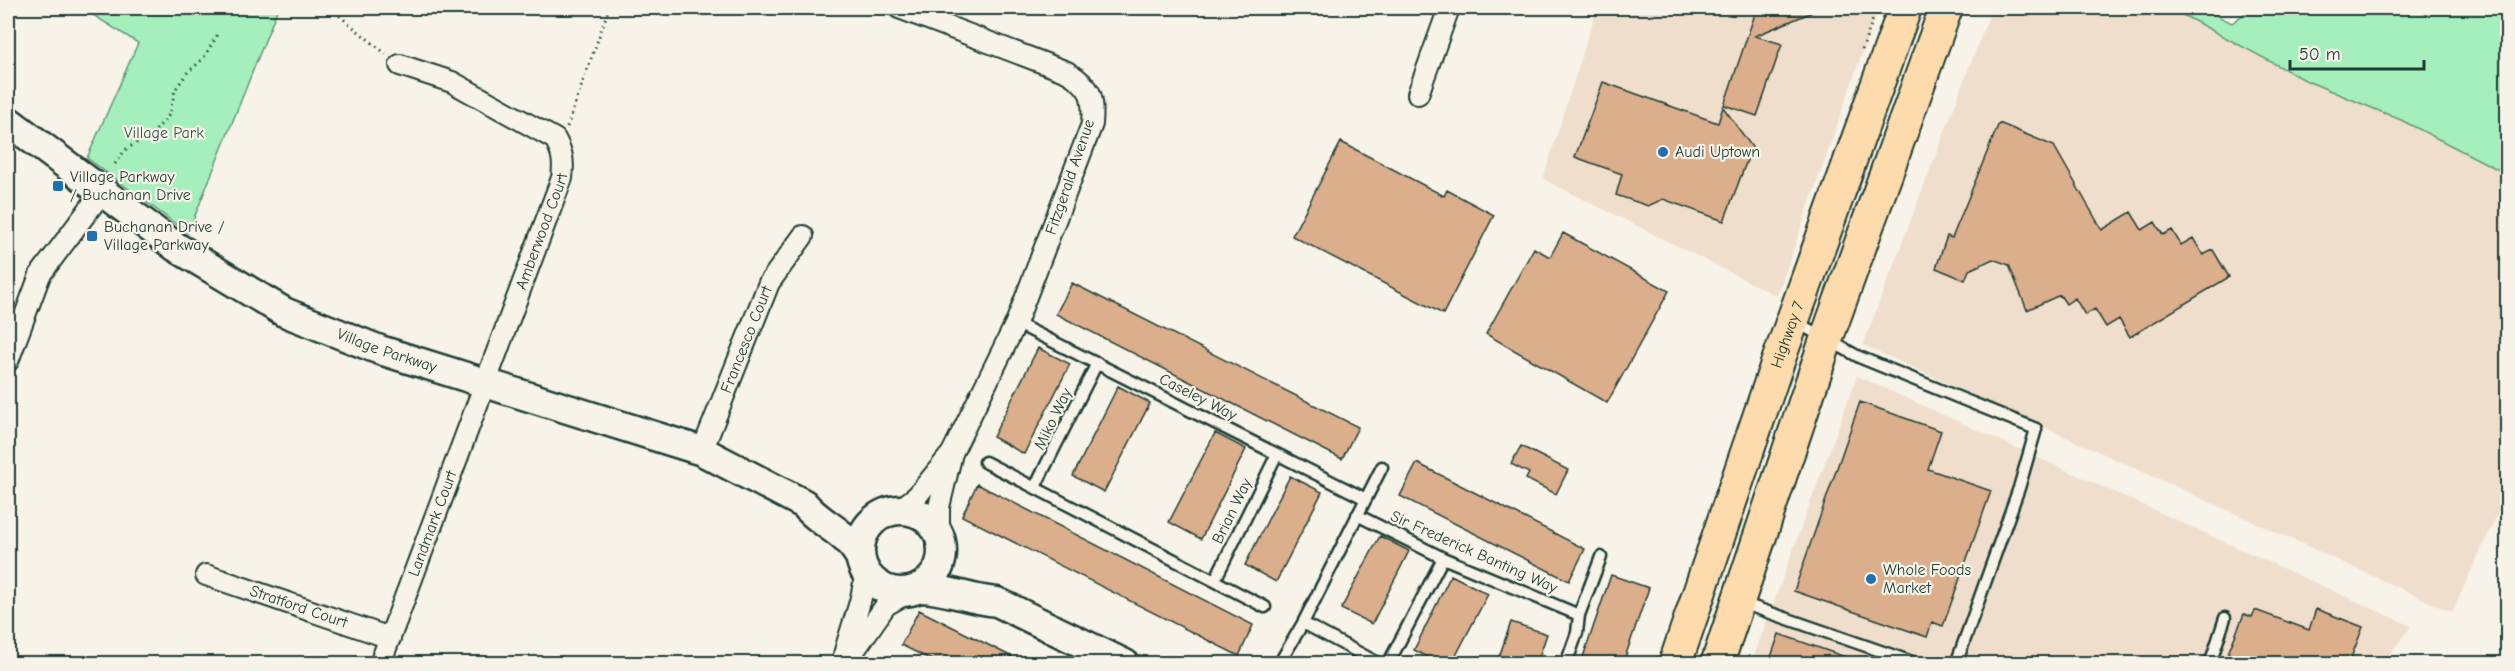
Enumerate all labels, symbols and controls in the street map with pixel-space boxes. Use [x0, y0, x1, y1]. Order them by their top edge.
scale bar [2290, 33, 2424, 71]
text: 50 m [2299, 44, 2341, 65]
street label: Fitzgerald Avenue [1042, 117, 1098, 237]
park label: Village Park [124, 124, 204, 142]
place label: Audi Uptown [1675, 143, 1760, 161]
marker: Audi Uptown [1656, 145, 1670, 159]
place label: Village Parkway / Buchanan Drive [70, 168, 191, 204]
street label: Amberwood Court [512, 172, 572, 292]
marker: Village Parkway / Buchanan Drive [51, 179, 65, 193]
place label: Buchanan Drive / Village Parkway [104, 218, 225, 254]
marker: Buchanan Drive / Village Parkway [85, 229, 99, 243]
street label: Francesco Court [717, 283, 776, 396]
street label: Highway 7 [1767, 298, 1808, 371]
street label: Village Parkway [334, 325, 440, 377]
street label: Caseley Way [1156, 370, 1241, 425]
street label: Miko Way [1030, 384, 1076, 453]
street label: Landmark Court [405, 468, 461, 579]
street label: Brian Way [1208, 475, 1256, 547]
street label: Sir Frederick Banting Way [1388, 507, 1561, 597]
place label: Whole Foods Market [1883, 561, 1972, 597]
marker: Whole Foods Market [1864, 572, 1878, 586]
street label: Stratford Court [247, 582, 350, 632]

